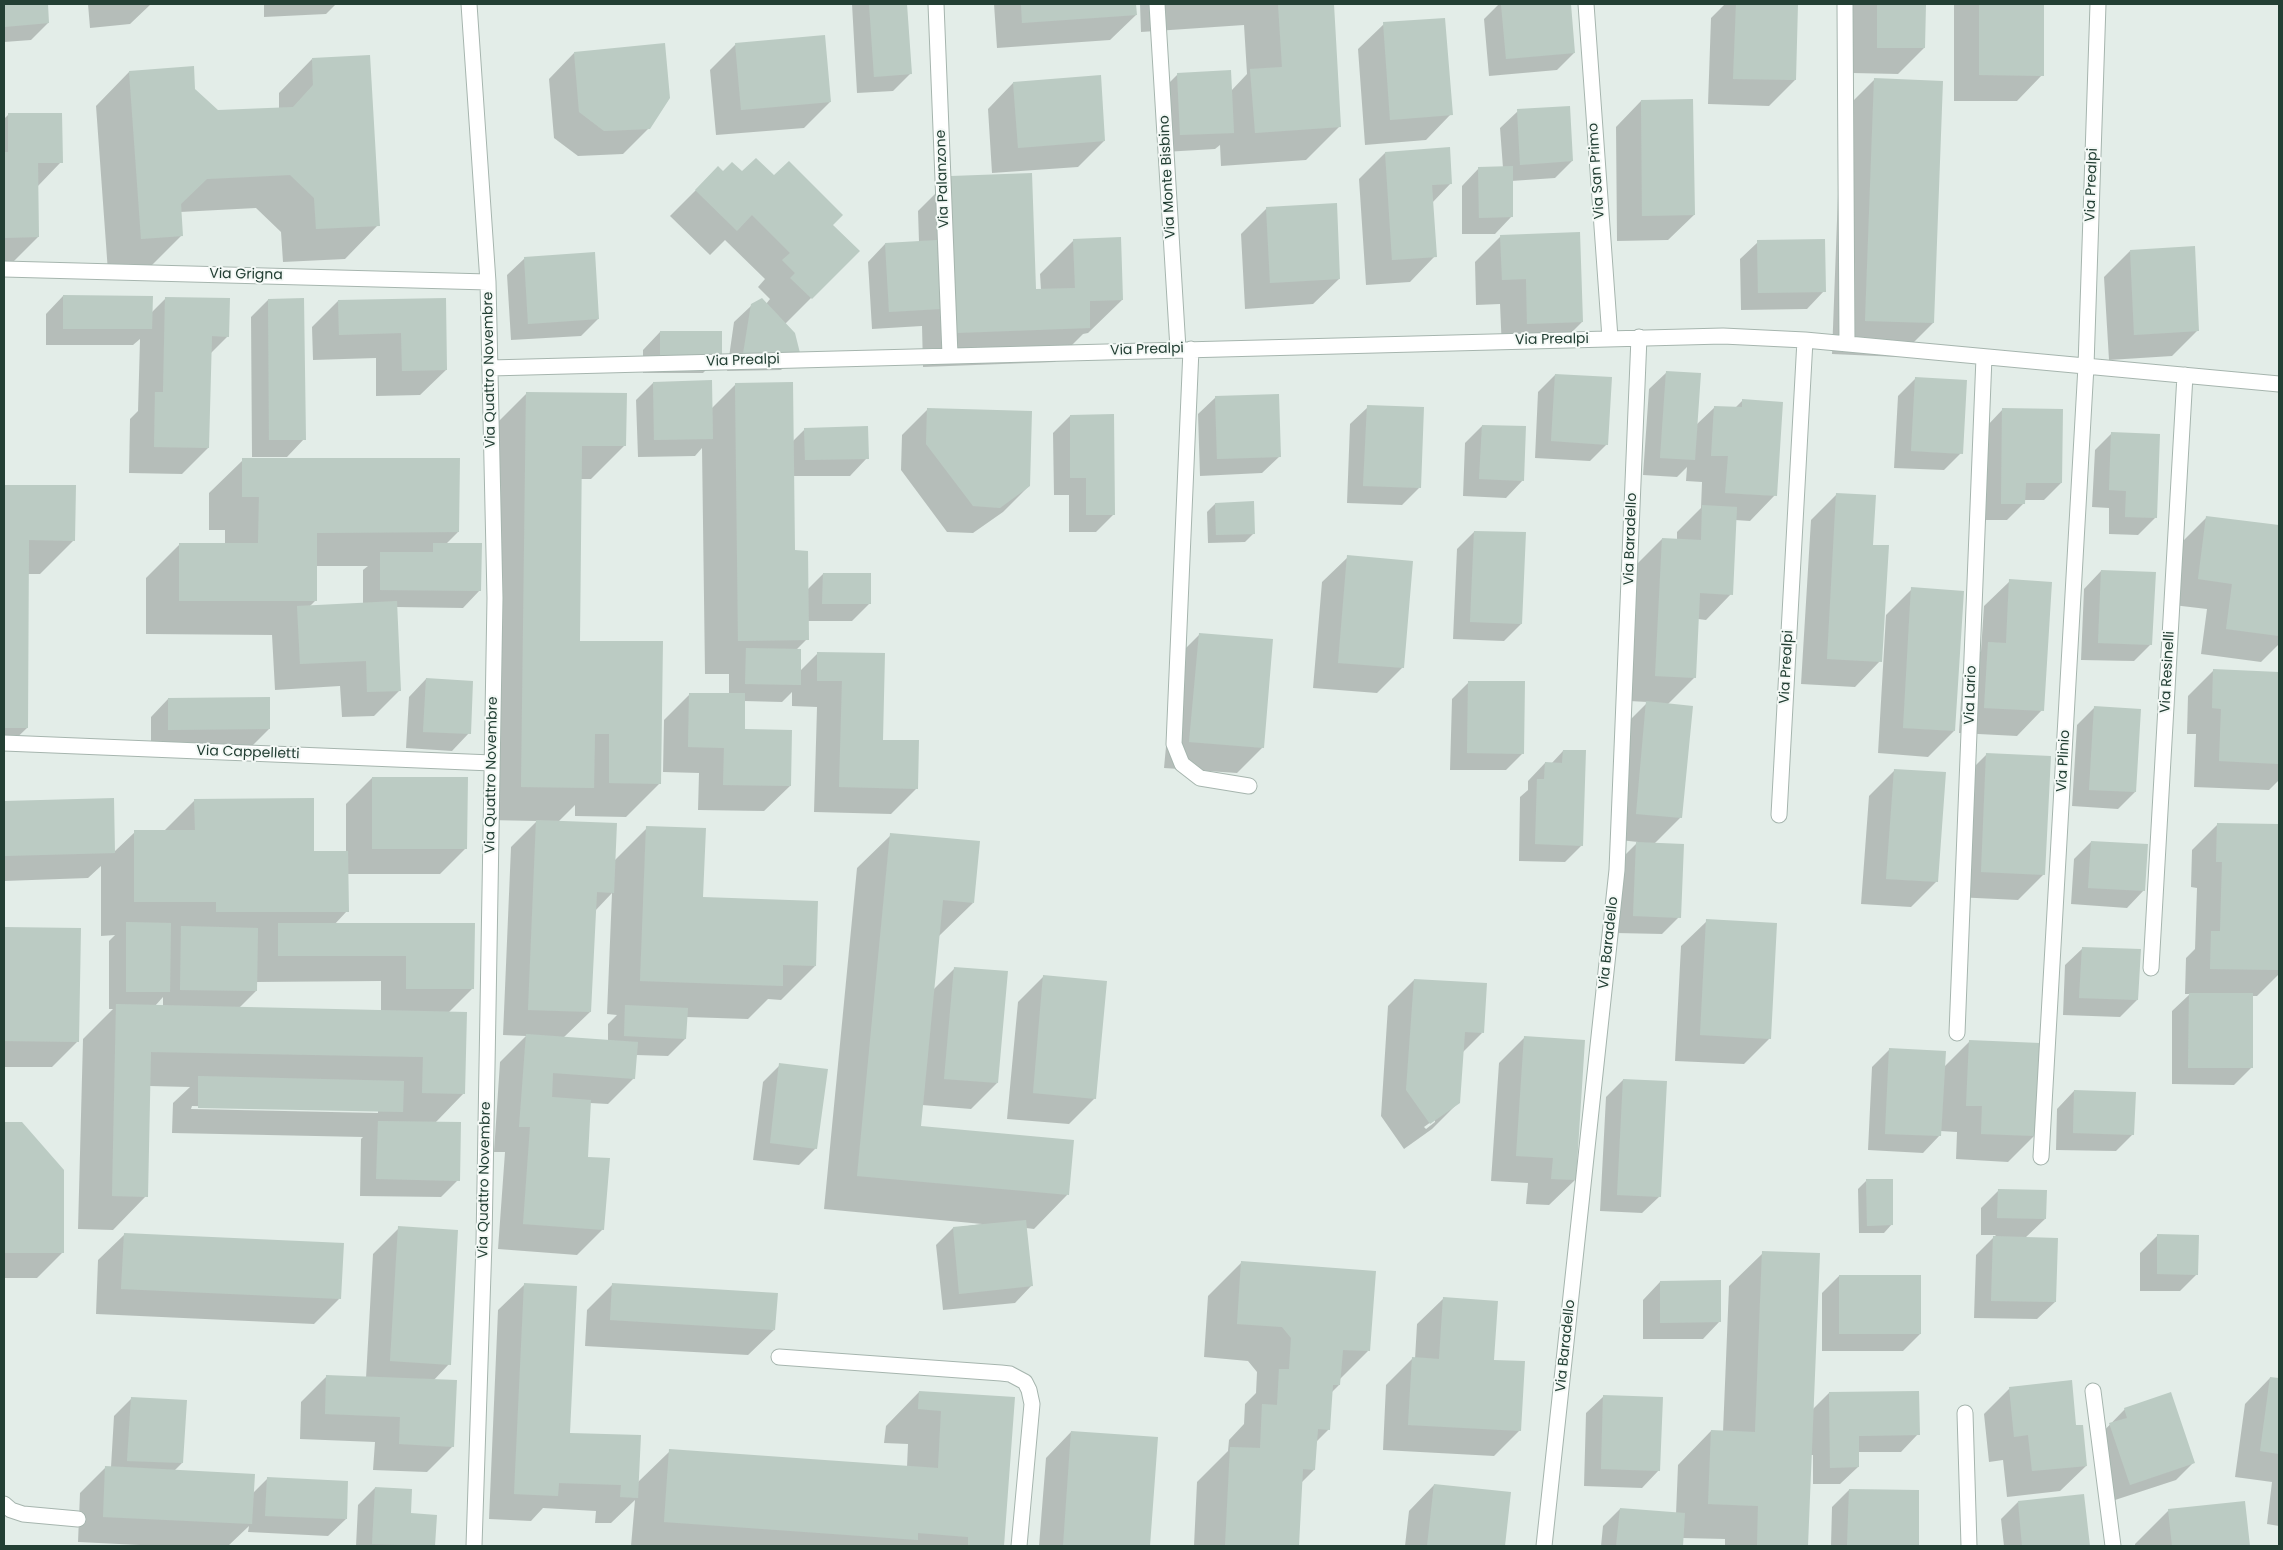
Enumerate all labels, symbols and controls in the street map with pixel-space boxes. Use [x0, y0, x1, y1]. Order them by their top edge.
street label: Via Monte Bisbino [1156, 115, 1180, 239]
street label: Via San Primo [1585, 122, 1609, 220]
street label: Via Palanzone [933, 129, 953, 229]
street label: Via Prealpi [2082, 148, 2102, 222]
street label: Via Grigna [209, 266, 283, 284]
street label: Via Quattro Novembre [480, 291, 500, 449]
street label: Via Prealpi [1515, 331, 1589, 349]
street label: Via Prealpi [1110, 340, 1184, 360]
street label: Via Prealpi [706, 351, 780, 371]
street label: Via Baradello [1621, 492, 1641, 586]
street label: Via Prealpi [1777, 630, 1797, 704]
street label: Via Resinelli [2157, 631, 2179, 713]
street label: Via Lario [1962, 665, 1980, 725]
street label: Via Quattro Novembre [482, 696, 502, 854]
street label: Via Plinio [2054, 729, 2074, 793]
street label: Via Cappelletti [196, 743, 300, 763]
street label: Via Baradello [1596, 896, 1622, 990]
street label: Via Quattro Novembre [475, 1101, 495, 1259]
street label: Via Baradello [1553, 1299, 1579, 1393]

